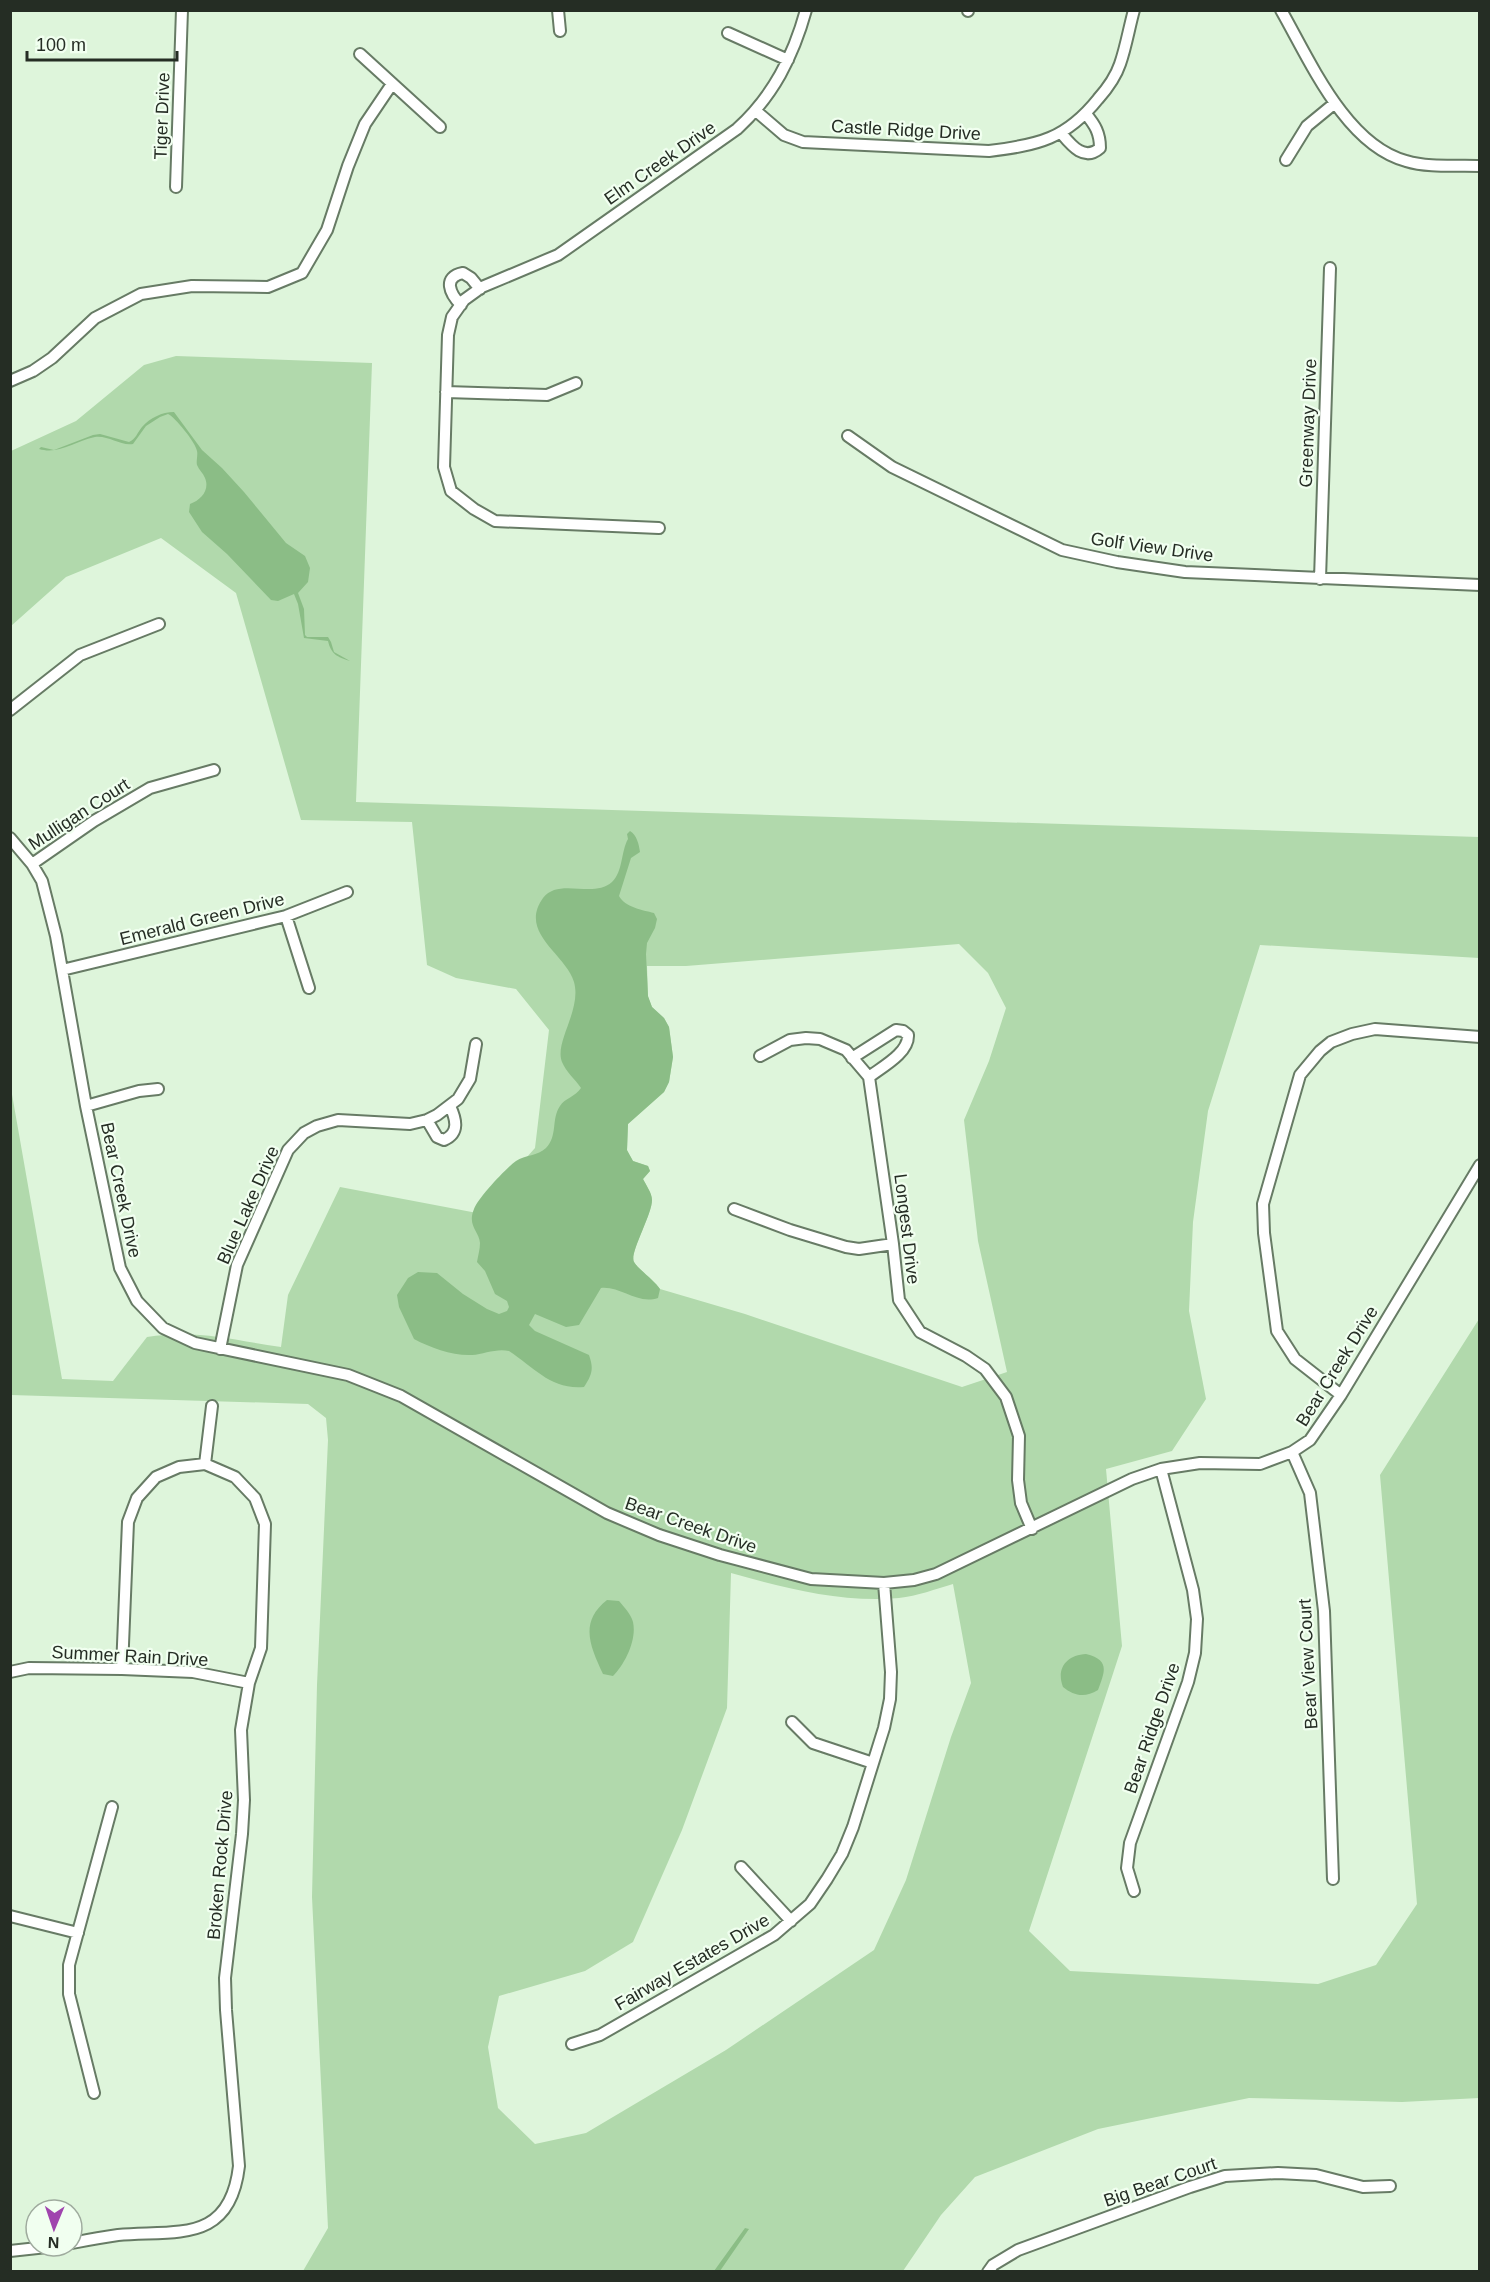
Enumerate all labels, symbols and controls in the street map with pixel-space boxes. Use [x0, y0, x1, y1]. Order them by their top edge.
scale bar [27, 24, 177, 62]
text: 100 m [36, 35, 86, 55]
street label: Tiger Drive [150, 72, 174, 160]
street label: Castle Ridge Drive [831, 116, 981, 144]
street label: Elm Creek Drive [601, 117, 719, 209]
street label: Greenway Drive [1296, 358, 1320, 488]
street label: Golf View Drive [1089, 528, 1215, 566]
street label: Mulligan Court [25, 774, 133, 854]
street label: Emerald Green Drive [118, 889, 286, 949]
street label: Bear Creek Drive [97, 1120, 145, 1260]
street label: Blue Lake Drive [213, 1143, 283, 1267]
street label: Longest Drive [890, 1173, 924, 1285]
street label: Bear Creek Drive [1292, 1302, 1382, 1430]
street label: Bear Creek Drive [622, 1493, 760, 1557]
street label: Bear View Court [1295, 1598, 1321, 1730]
street label: Summer Rain Drive [51, 1642, 209, 1670]
street label: Bear Ridge Drive [1120, 1660, 1184, 1796]
street label: Broken Rock Drive [203, 1789, 237, 1941]
street label: Fairway Estates Drive [611, 1910, 773, 2014]
street label: Big Bear Court [1101, 2153, 1219, 2211]
north arrow [24, 2198, 84, 2258]
text: N [47, 2234, 60, 2251]

